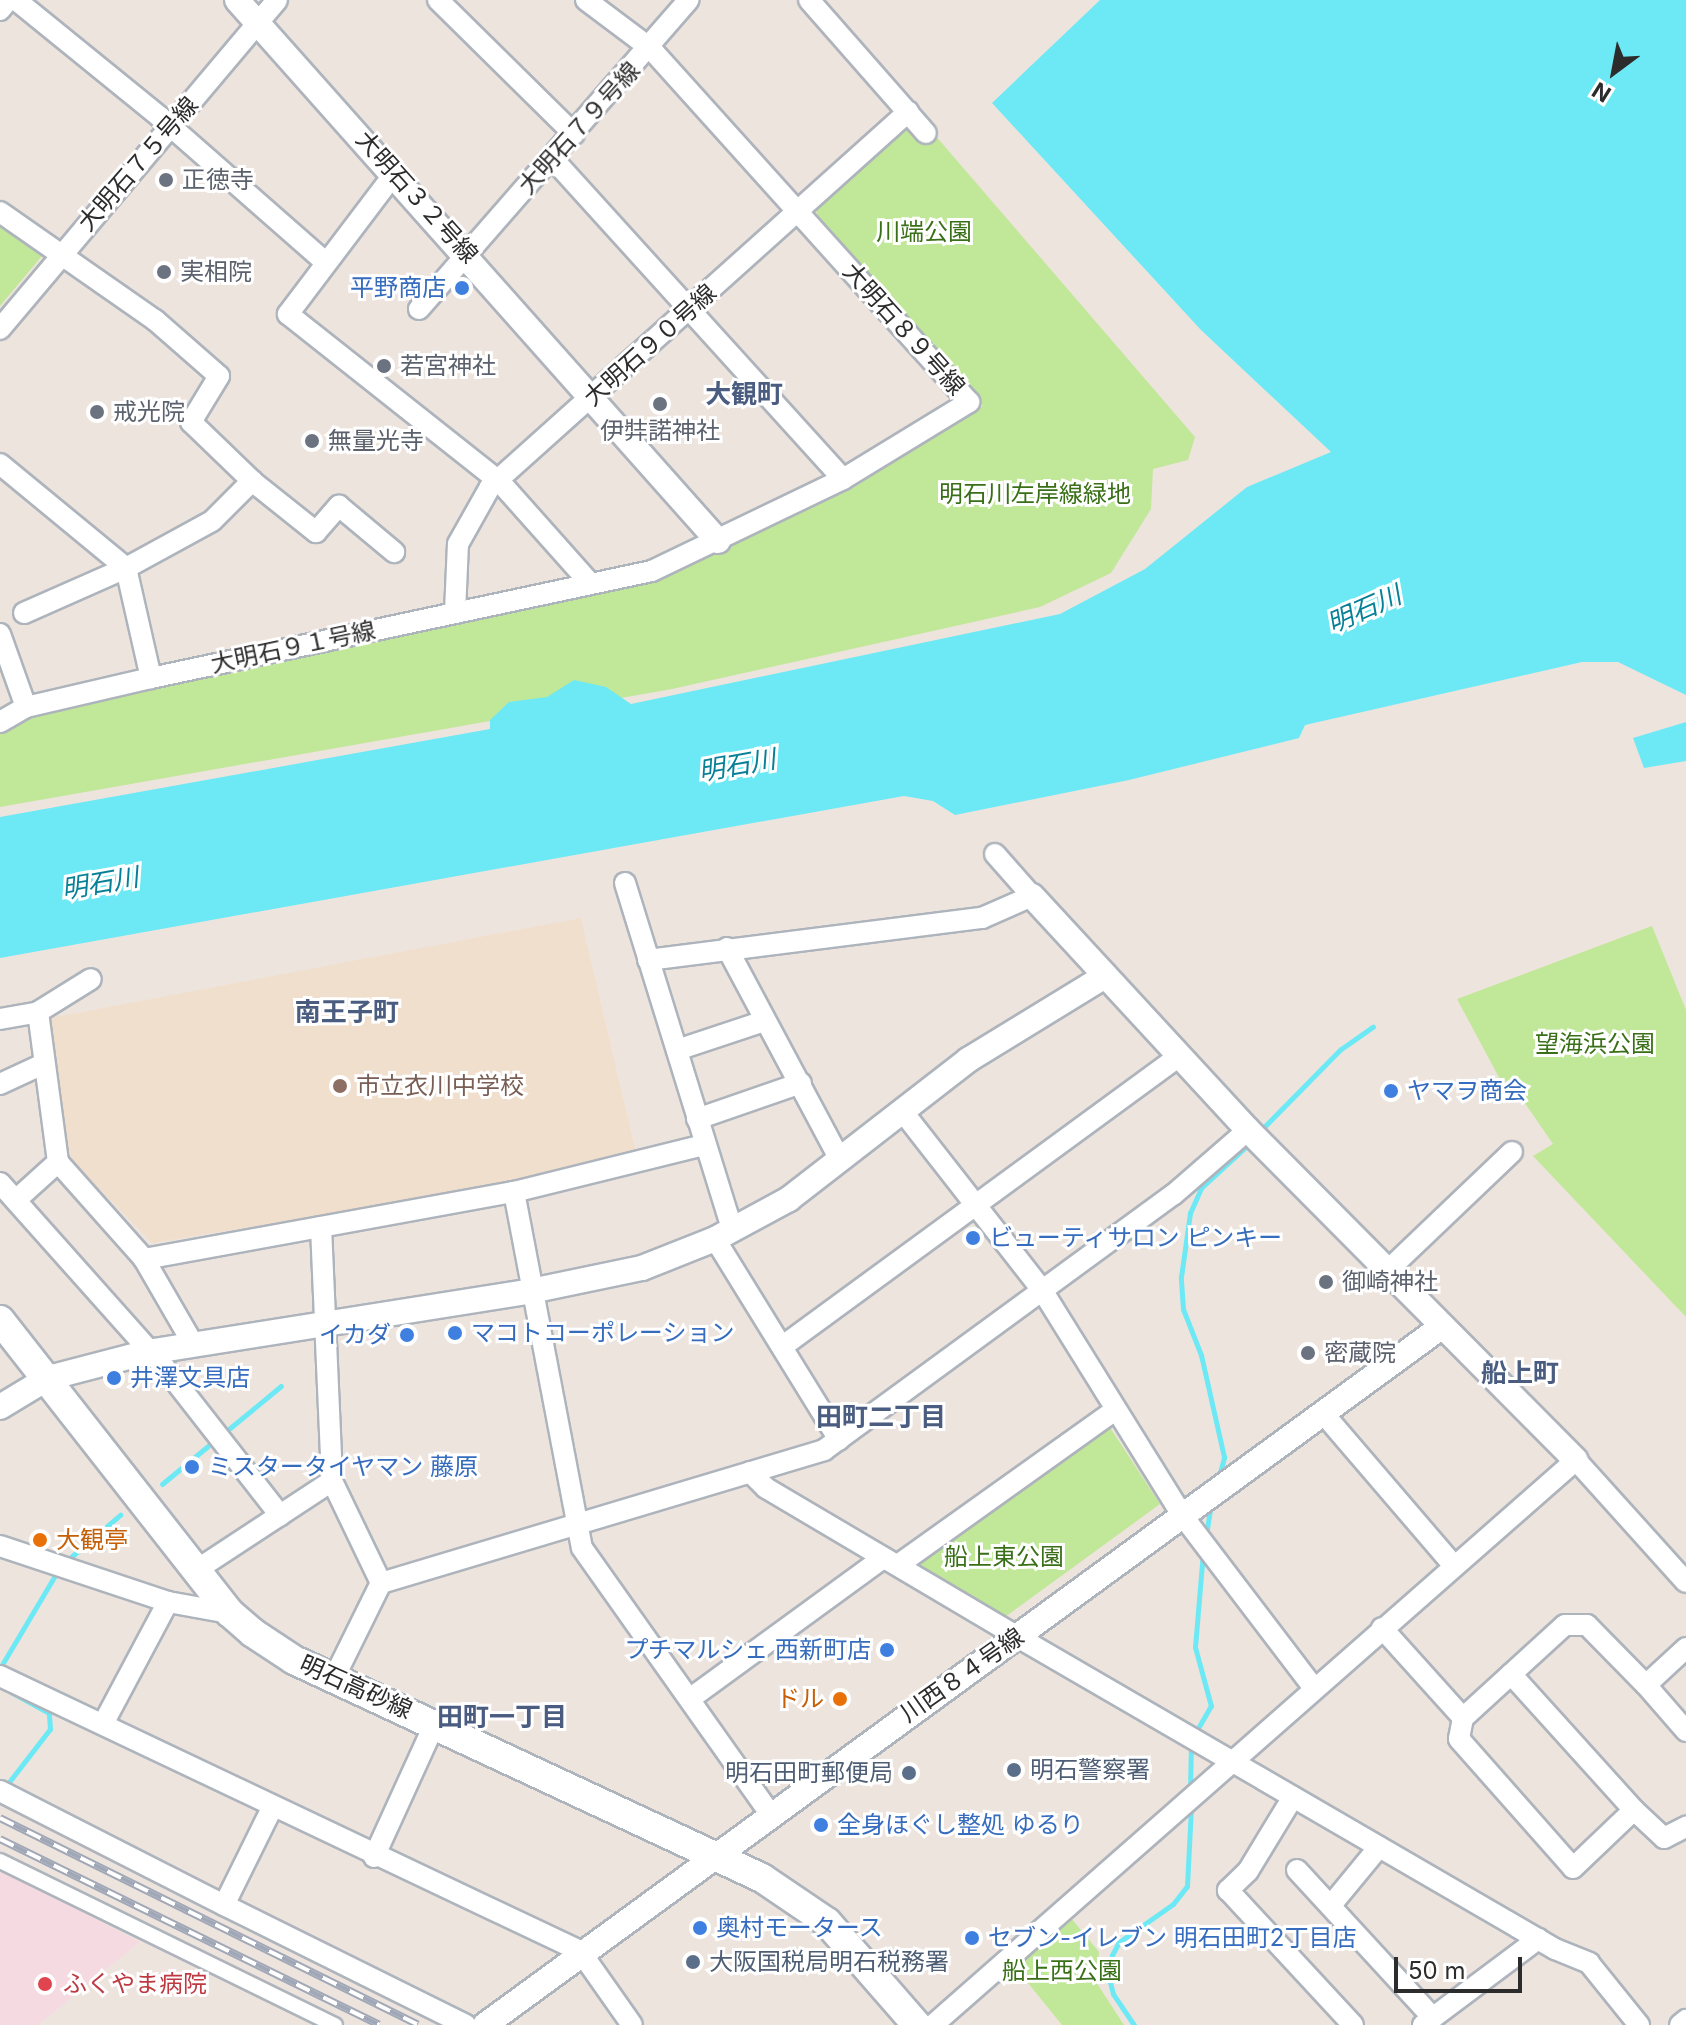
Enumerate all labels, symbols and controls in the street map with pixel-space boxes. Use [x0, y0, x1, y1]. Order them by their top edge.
north arrow [1574, 32, 1654, 112]
street label: 大明石７９号線 [512, 56, 646, 200]
text: N [1587, 77, 1615, 108]
street label: 大明石７５号線 [72, 91, 204, 237]
street label: 大明石３２号線 [350, 125, 484, 269]
place label: 正徳寺 [182, 166, 254, 194]
marker: 正徳寺 [157, 171, 175, 189]
park label: 川端公園 [876, 218, 972, 246]
street label: 大明石８９号線 [837, 257, 971, 401]
place label: 実相院 [180, 258, 252, 286]
marker: 実相院 [155, 263, 173, 281]
place label: 平野商店 [350, 274, 446, 302]
street label: 大明石９０号線 [578, 278, 722, 412]
marker: 平野商店 [453, 279, 471, 297]
place label: 若宮神社 [400, 352, 496, 380]
marker: 若宮神社 [375, 357, 393, 375]
district label: 大観町 [705, 378, 783, 410]
marker: 伊弉諾神社 [651, 395, 669, 413]
place label: 戒光院 [113, 398, 185, 426]
marker: 戒光院 [88, 403, 106, 421]
place label: 伊弉諾神社 [600, 417, 720, 445]
place label: 無量光寺 [328, 427, 424, 455]
marker: 無量光寺 [303, 432, 321, 450]
park label: 明石川左岸線緑地 [939, 480, 1131, 508]
water label: 明石川 [1322, 579, 1406, 639]
street label: 大明石９１号線 [208, 615, 378, 679]
water label: 明石川 [696, 743, 778, 787]
water label: 明石川 [59, 861, 141, 905]
district label: 南王子町 [295, 996, 399, 1028]
park label: 望海浜公園 [1535, 1030, 1655, 1058]
place label: 市立衣川中学校 [356, 1072, 524, 1100]
marker: 市立衣川中学校 [331, 1077, 349, 1095]
place label: ヤマヲ商会 [1407, 1077, 1527, 1105]
marker: ヤマヲ商会 [1382, 1082, 1400, 1100]
place label: ビューティサロン ピンキー [989, 1224, 1284, 1252]
marker: ビューティサロン ピンキー [964, 1229, 982, 1247]
place label: 御崎神社 [1342, 1268, 1438, 1296]
marker: 御崎神社 [1317, 1273, 1335, 1291]
place label: マコトコーポレーション [471, 1319, 735, 1347]
place label: イカダ [319, 1321, 391, 1349]
marker: マコトコーポレーション [446, 1324, 464, 1342]
marker: イカダ [398, 1326, 416, 1344]
place label: 密蔵院 [1324, 1339, 1396, 1367]
marker: 密蔵院 [1299, 1344, 1317, 1362]
district label: 船上町 [1481, 1357, 1559, 1389]
place label: 井澤文具店 [130, 1364, 250, 1392]
marker: 井澤文具店 [105, 1369, 123, 1387]
district label: 田町二丁目 [816, 1401, 946, 1433]
place label: ミスタータイヤマン 藤原 [208, 1453, 479, 1481]
marker: ミスタータイヤマン 藤原 [183, 1458, 201, 1476]
place label: 大観亭 [56, 1526, 128, 1554]
marker: 大観亭 [31, 1531, 49, 1549]
park label: 船上東公園 [944, 1543, 1064, 1571]
street label: 川西８４号線 [895, 1622, 1029, 1728]
place label: プチマルシェ 西新町店 [624, 1636, 871, 1664]
marker: プチマルシェ 西新町店 [878, 1641, 896, 1659]
street label: 明石高砂線 [295, 1649, 417, 1725]
place label: ドル [776, 1685, 824, 1713]
marker: ドル [831, 1690, 849, 1708]
district label: 田町一丁目 [437, 1701, 567, 1733]
place label: 明石警察署 [1030, 1756, 1150, 1784]
place label: 明石田町郵便局 [725, 1759, 893, 1787]
marker: 明石警察署 [1005, 1761, 1023, 1779]
marker: 明石田町郵便局 [900, 1764, 918, 1782]
place label: 全身ほぐし整処 ゆるり [837, 1811, 1084, 1839]
marker: 全身ほぐし整処 ゆるり [812, 1816, 830, 1834]
place label: 奥村モータース [716, 1914, 884, 1942]
marker: 奥村モータース [691, 1919, 709, 1937]
place label: セブン-イレブン 明石田町2丁目店 [988, 1924, 1356, 1952]
marker: セブン-イレブン 明石田町2丁目店 [963, 1929, 981, 1947]
scale bar [1398, 1941, 1526, 1991]
place label: 大阪国税局明石税務署 [709, 1948, 949, 1976]
marker: 大阪国税局明石税務署 [684, 1953, 702, 1971]
text: 50 m [1408, 1956, 1466, 1985]
park label: 船上西公園 [1002, 1957, 1122, 1985]
place label: ふくやま病院 [63, 1970, 207, 1998]
marker: ふくやま病院 [34, 1973, 56, 1995]

